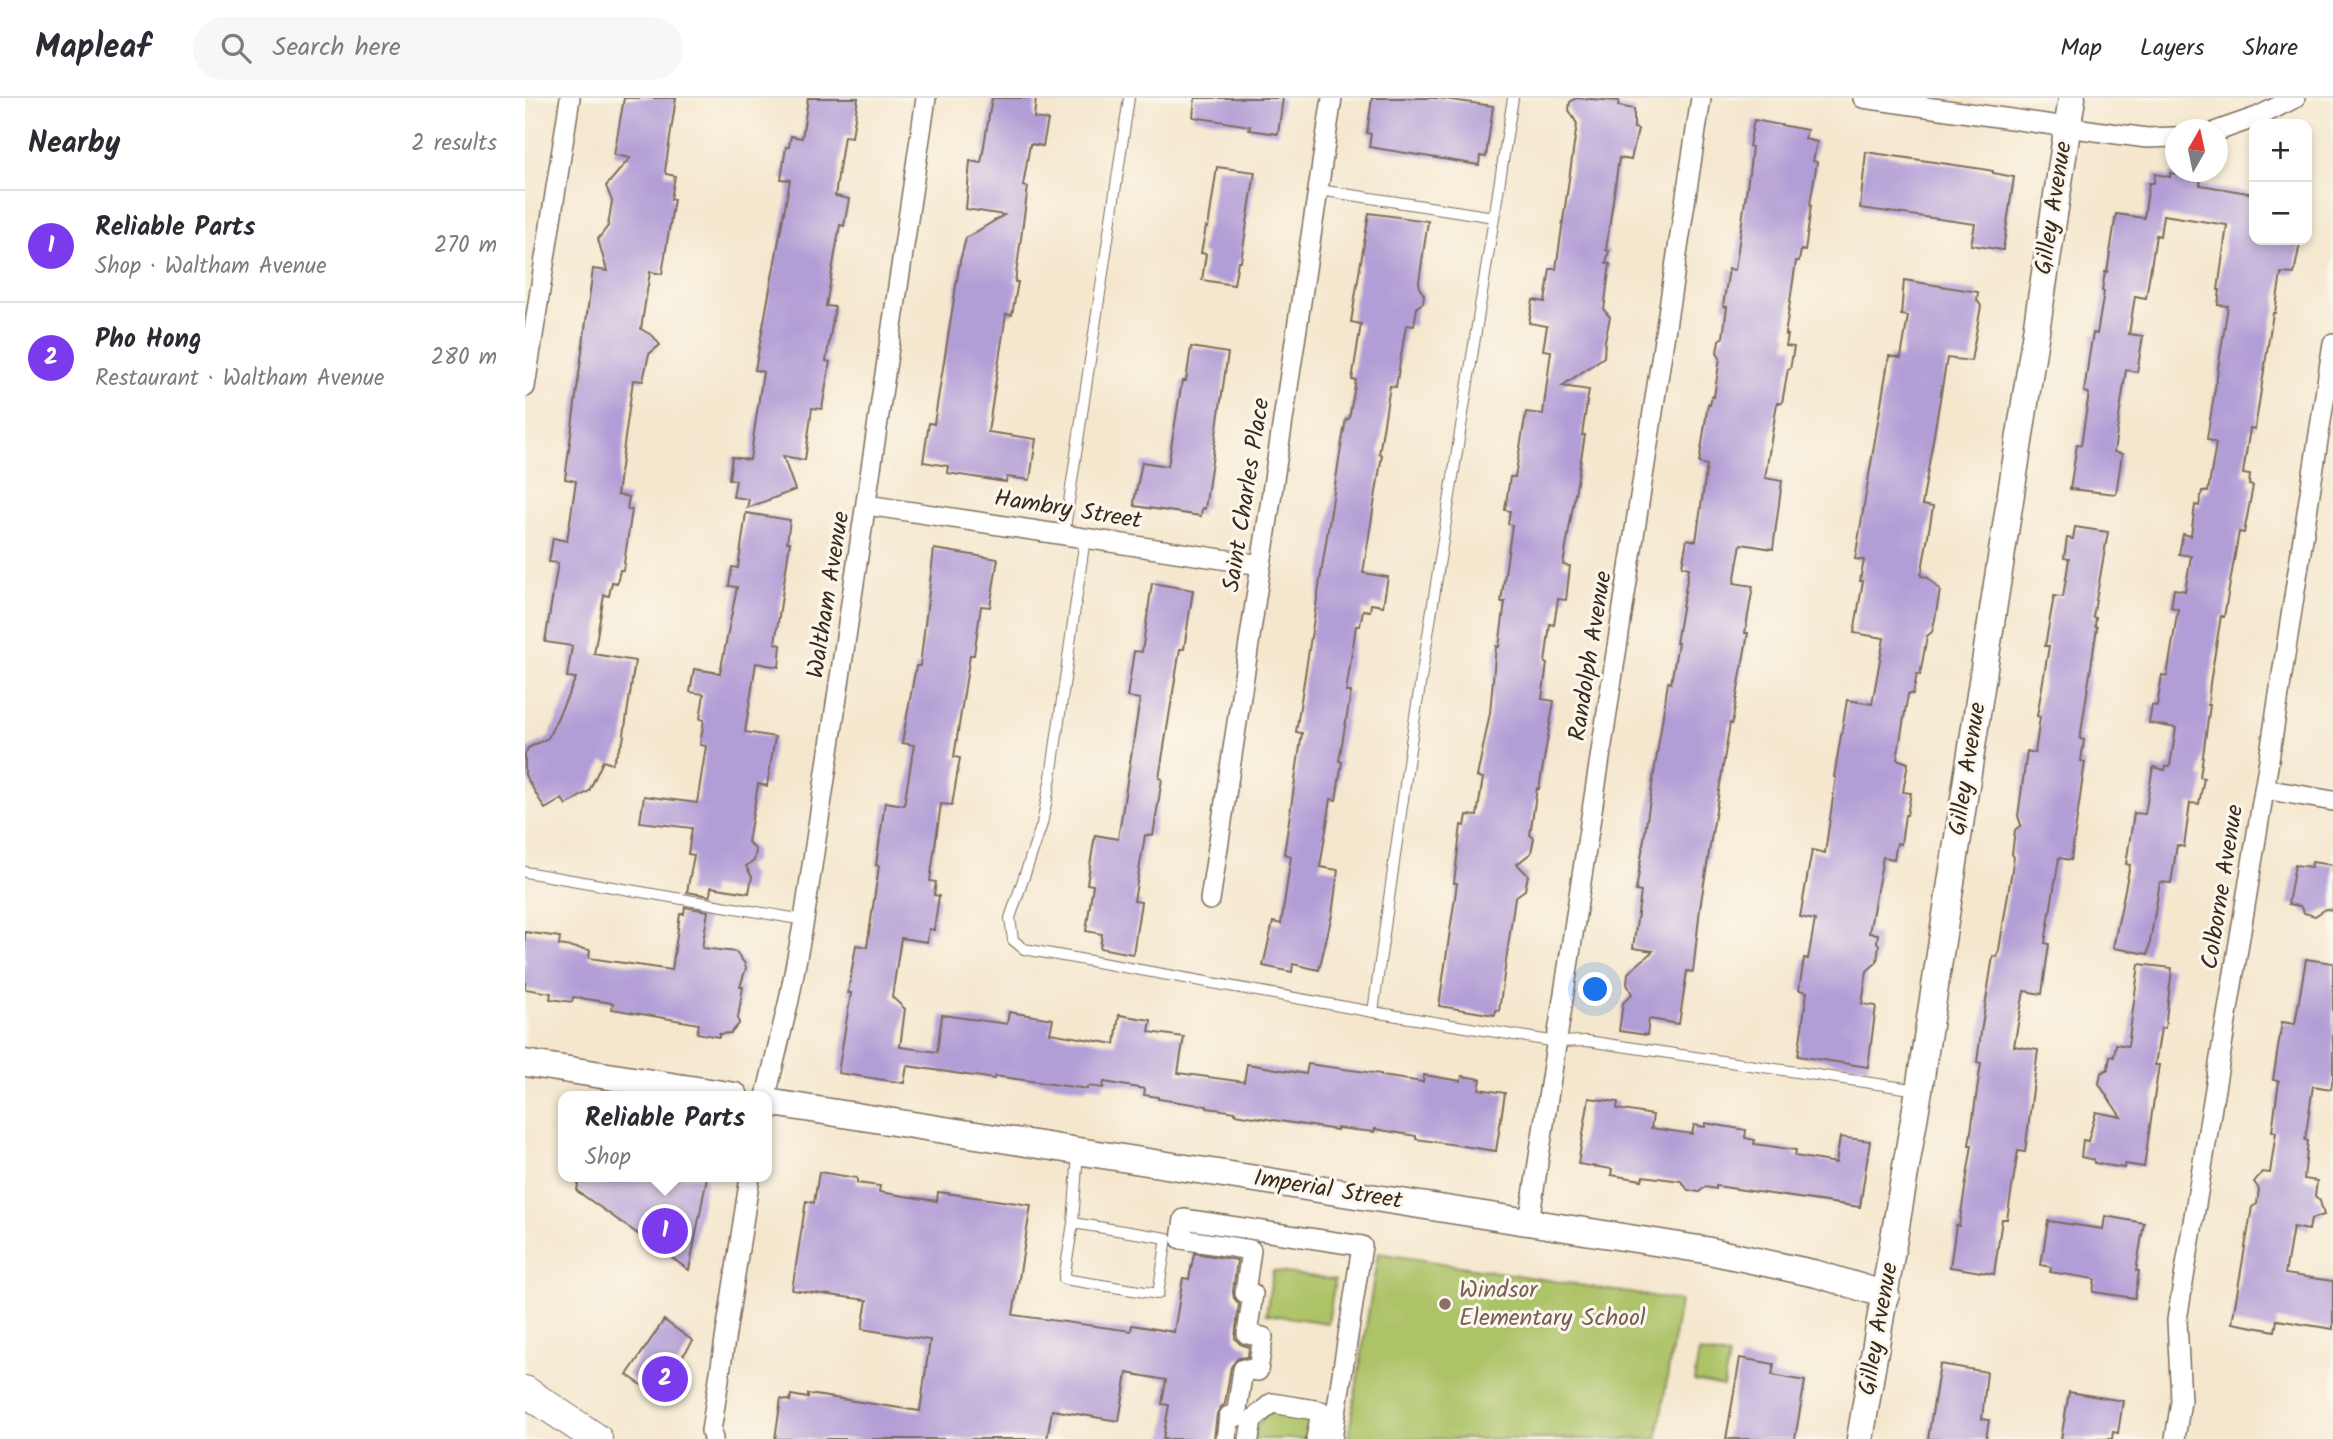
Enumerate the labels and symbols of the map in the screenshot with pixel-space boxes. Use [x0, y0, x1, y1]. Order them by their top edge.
north arrow [2165, 119, 2228, 182]
street label: Gilley Avenue [2024, 138, 2084, 277]
street label: Saint Charles Place [1212, 395, 1282, 595]
street label: Hambry Street [991, 479, 1145, 541]
street label: Waltham Avenue [797, 508, 861, 681]
street label: Randolph Avenue [1558, 568, 1624, 744]
street label: Gilley Avenue [1938, 699, 1998, 838]
street label: Colborne Avenue [2191, 802, 2255, 972]
your location [1578, 972, 1612, 1006]
street label: Imperial Street [1251, 1159, 1406, 1221]
pin: 1 [642, 1205, 688, 1257]
street label: Gilley Avenue [1848, 1259, 1910, 1399]
place label: Windsor Elementary School [1459, 1271, 1646, 1338]
marker: Windsor Elementary School [1437, 1296, 1453, 1312]
pin: 2 [642, 1353, 688, 1405]

